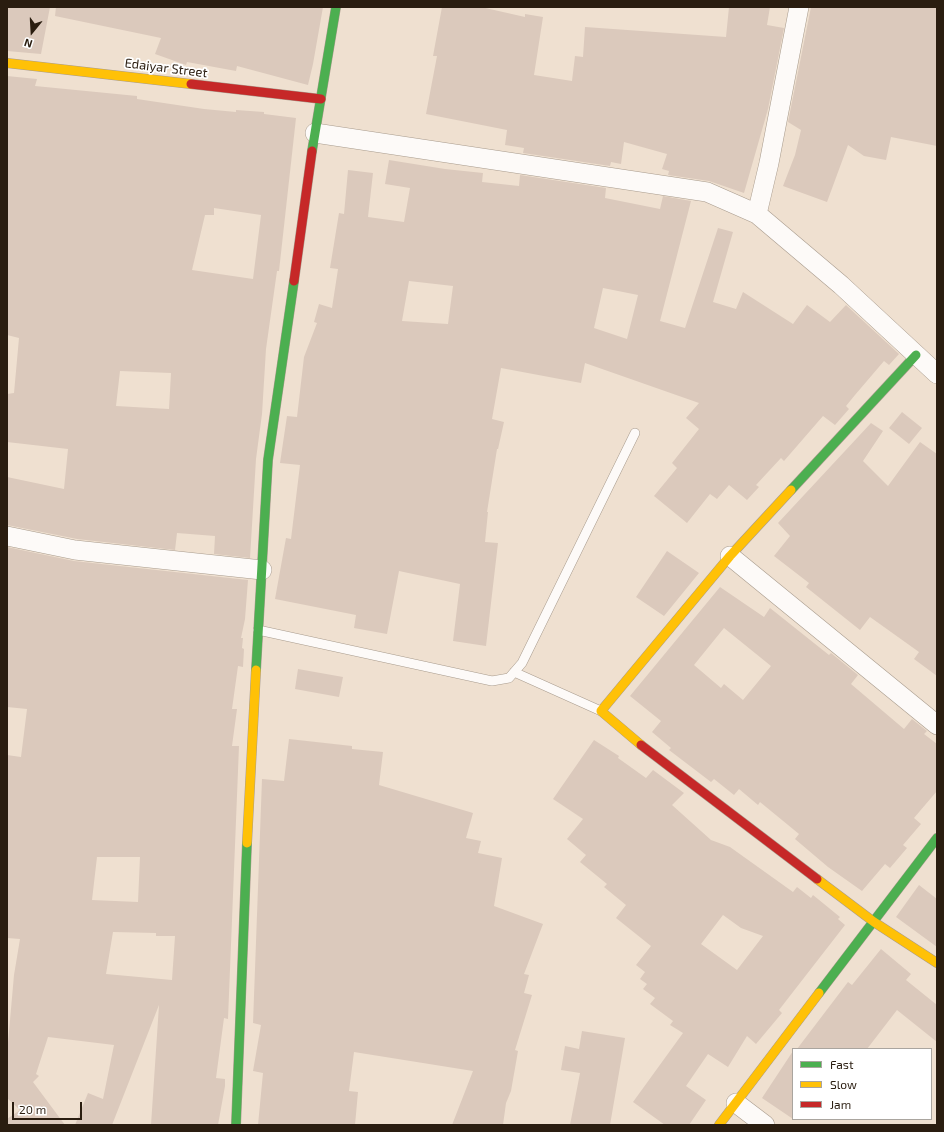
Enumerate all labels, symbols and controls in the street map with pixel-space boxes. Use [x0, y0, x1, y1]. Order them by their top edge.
north arrow [12, 12, 52, 52]
text: N [22, 36, 34, 51]
street label: Edaiyar Street [124, 55, 208, 81]
legend [792, 1048, 932, 1120]
text: Fast [830, 1057, 853, 1071]
text: Slow [830, 1077, 857, 1091]
scale bar [14, 1094, 84, 1120]
text: Jam [830, 1097, 851, 1111]
text: 20 m [19, 1102, 46, 1116]

